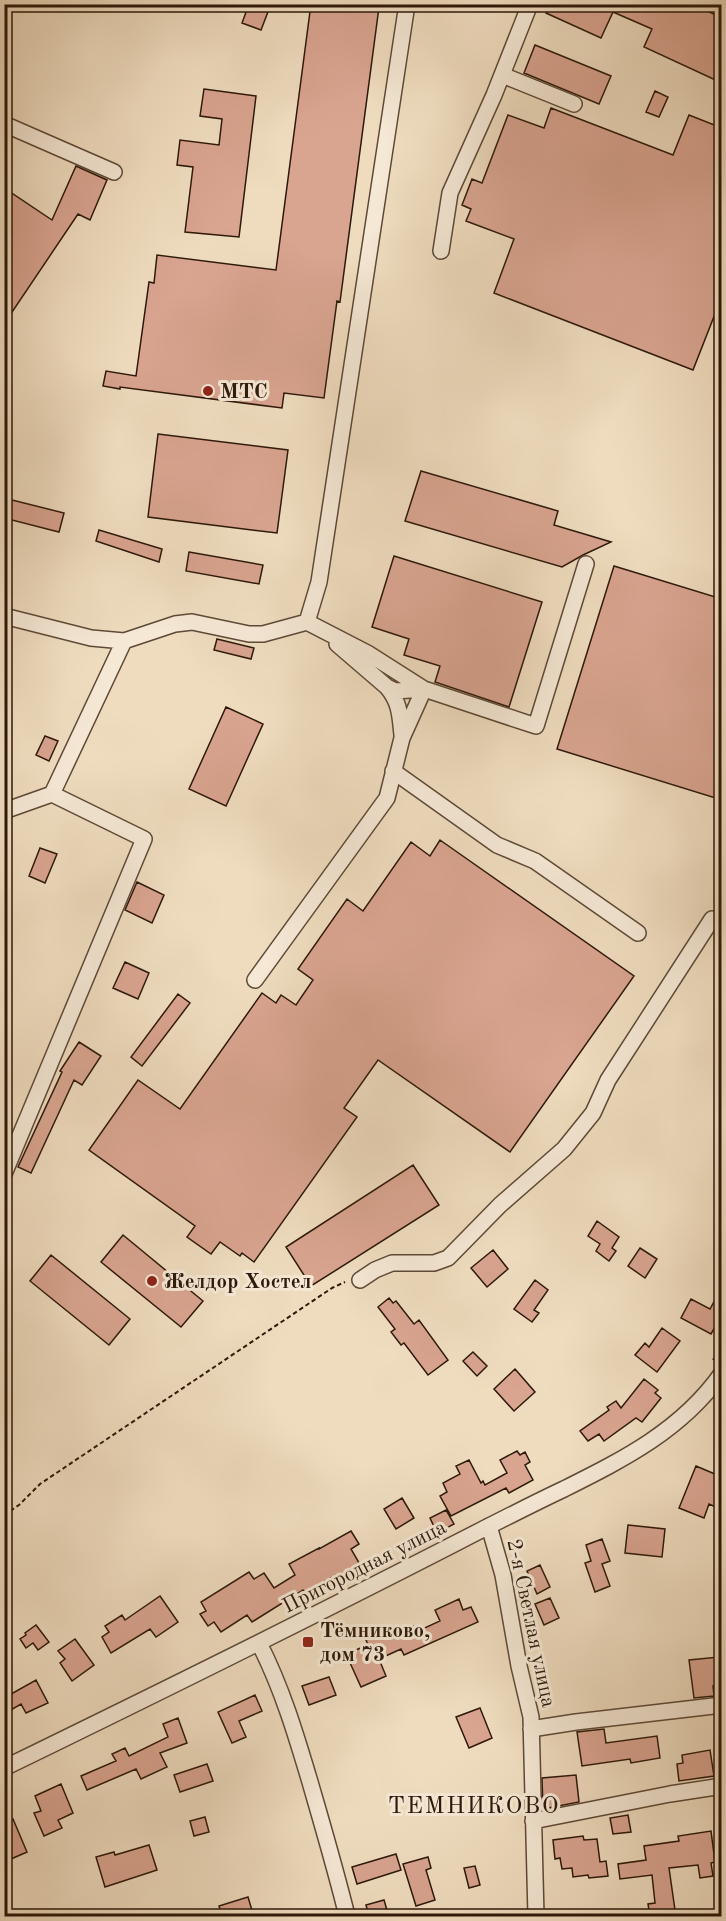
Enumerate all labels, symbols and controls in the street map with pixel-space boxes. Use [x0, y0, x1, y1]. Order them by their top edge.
place label: МТС [220, 382, 268, 403]
marker: МТС [201, 384, 215, 398]
place label: Желдор Хостел [164, 1272, 312, 1293]
marker: Желдор Хостел [145, 1274, 159, 1288]
street label: Пригородная улица [279, 1517, 450, 1618]
street label: 2-я Светлая улица [502, 1537, 559, 1709]
place label: Тёмниково, дом 73 [320, 1621, 430, 1666]
marker: Тёмниково, дом 73 [301, 1635, 315, 1649]
district label: ТЕМНИКОВО [388, 1795, 560, 1819]

